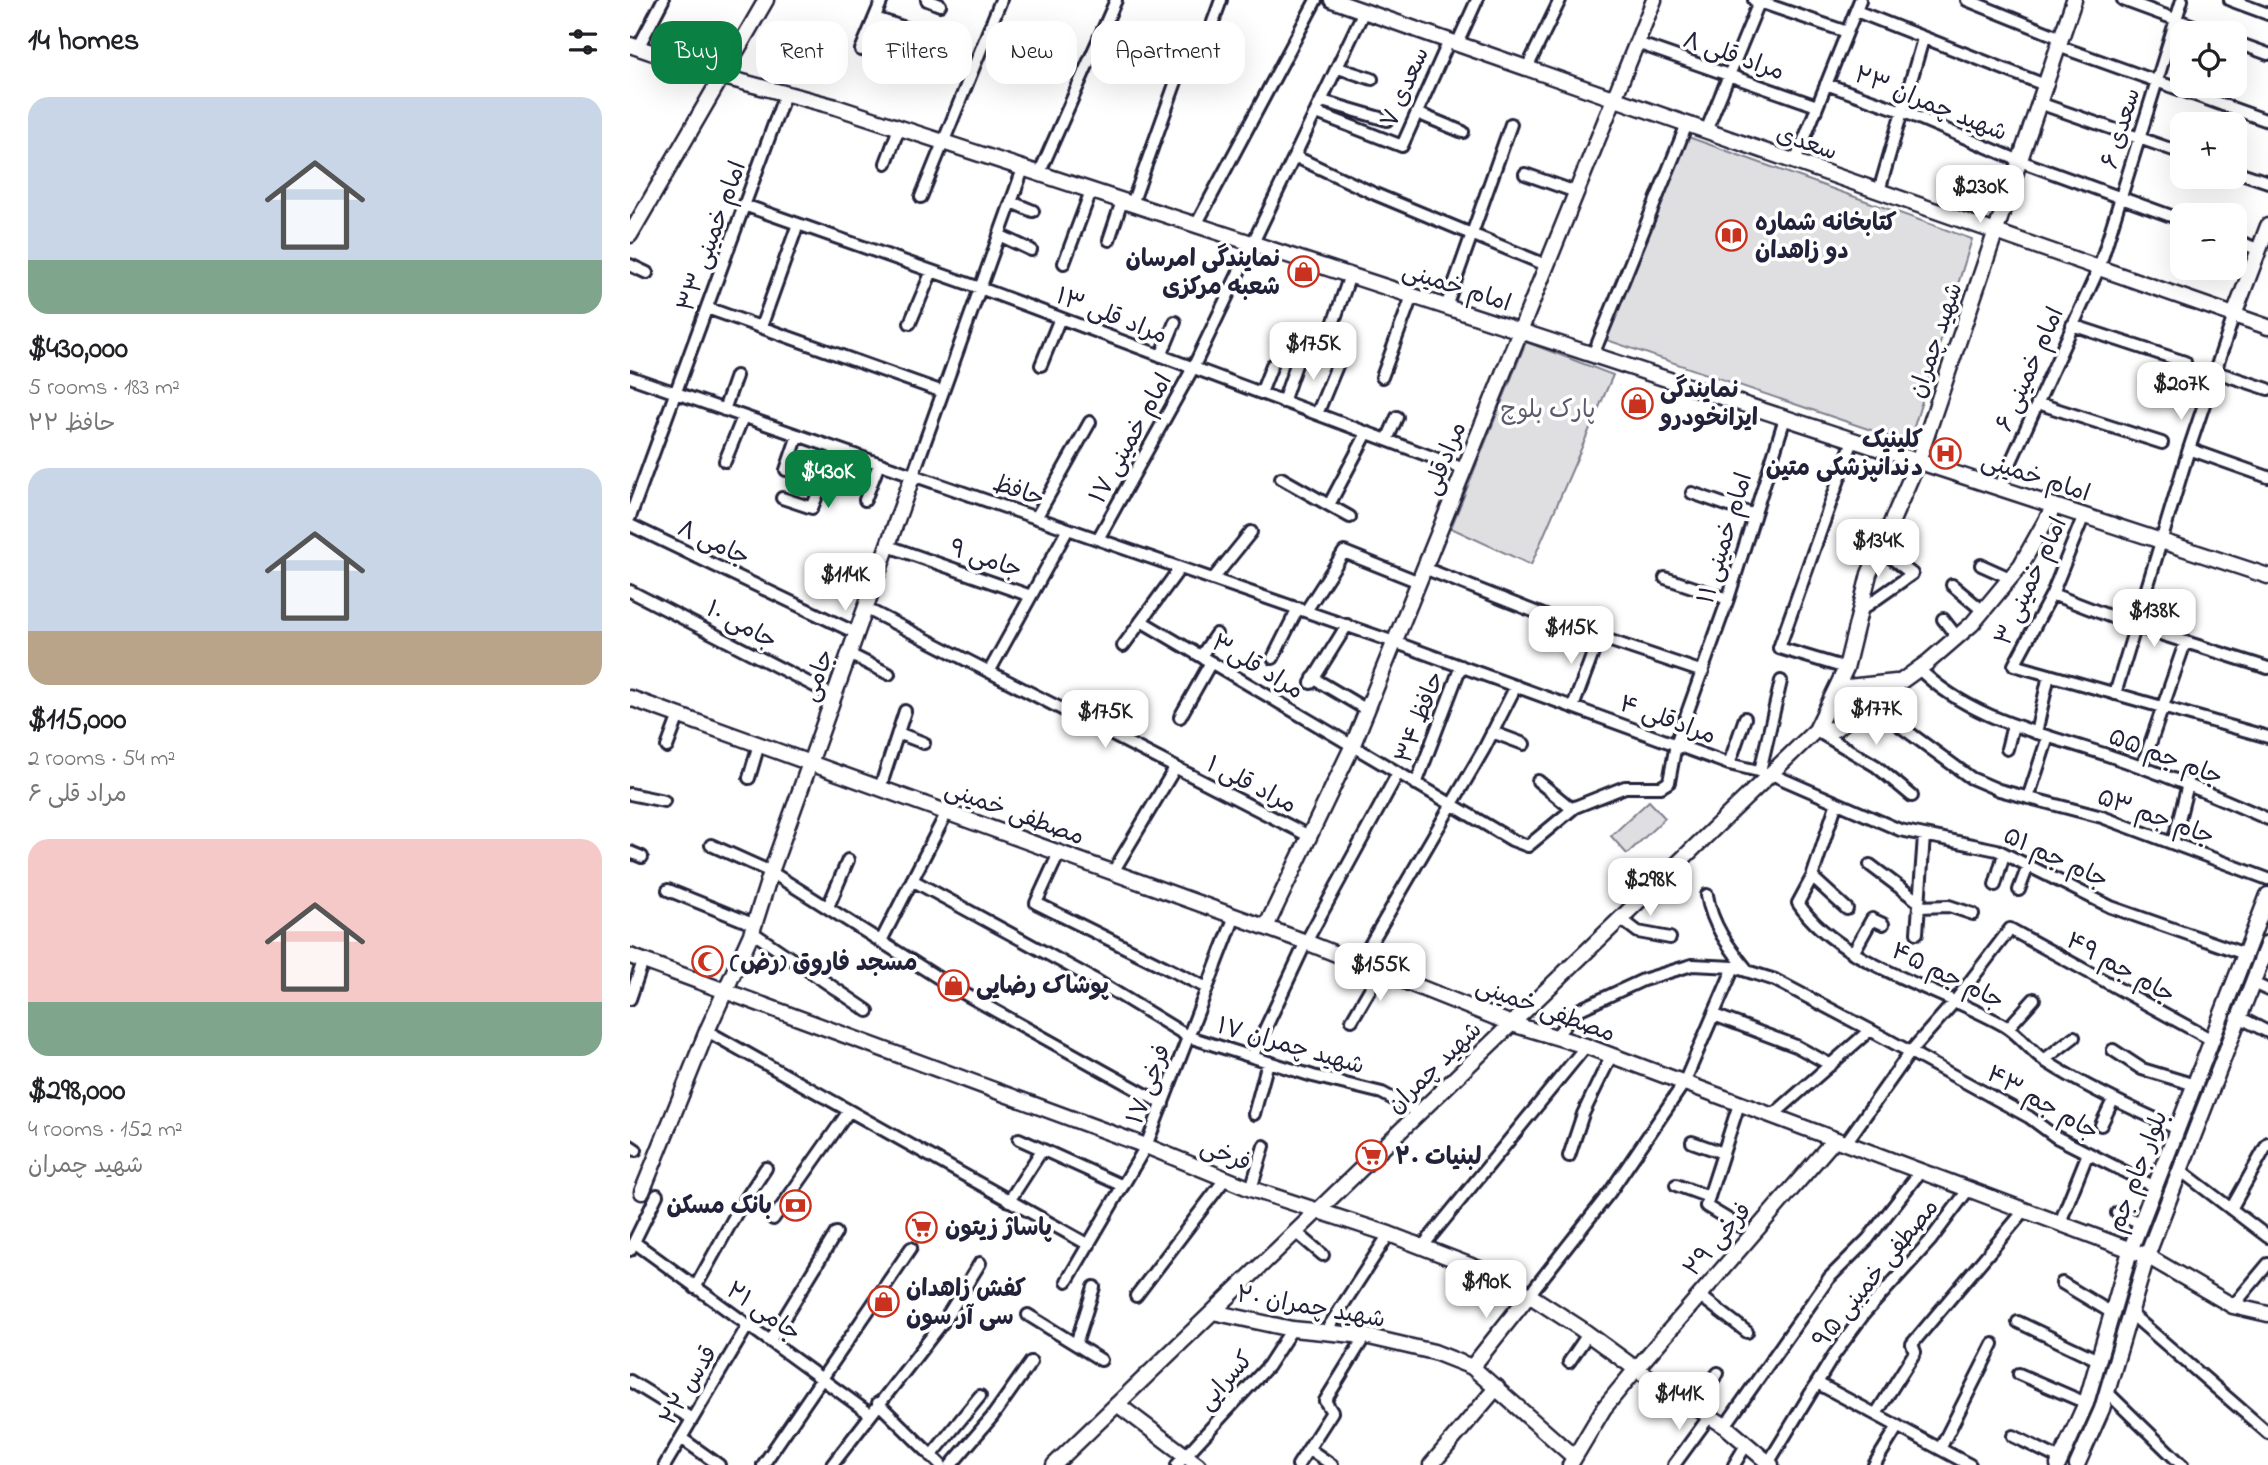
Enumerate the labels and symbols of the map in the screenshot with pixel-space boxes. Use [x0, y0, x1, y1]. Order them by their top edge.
street label: مراد قلی ۸ [1678, 24, 1789, 91]
street label: سعدی ۷ [1373, 42, 1440, 134]
street label: شهید چمران ۲۳ [1848, 59, 2012, 152]
street label: سعدی ۶ [2094, 84, 2151, 174]
street label: سعدی [1771, 118, 1841, 171]
street label: امام خمینی ۳۳ [670, 157, 757, 317]
pin: $230K [1931, 166, 2029, 225]
place label: کتابخانه شماره دو زاهدان [1755, 207, 1897, 270]
library icon: کتابخانه شماره دو زاهدان [1715, 219, 1749, 253]
place label: نمایندگی امرسان شعبه مرکزی [1125, 243, 1280, 306]
street label: امام خمینی [1397, 254, 1515, 322]
shop icon: نمایندگی امرسان شعبه مرکزی [1286, 255, 1320, 289]
street label: شهید چمران [1901, 278, 1974, 403]
street label: مراد قلی ۱۳ [1050, 280, 1172, 355]
street label: امام خمینی ۶ [1988, 302, 2074, 438]
pin: $175K [1264, 322, 1362, 382]
pin: $207K [2132, 362, 2230, 422]
street label: امام خمینی ۱۷ [1082, 368, 1182, 511]
place label: نمایندگی ایرانخودرو [1658, 374, 1758, 437]
shop icon: نمایندگی ایرانخودرو [1620, 386, 1654, 420]
park label: پارک بلوچ [1500, 394, 1596, 429]
street label: مرادقلی [1416, 417, 1477, 501]
place label: کلینیک دندانپزشکی متین [1766, 424, 1923, 487]
hospital icon: کلینیک دندانپزشکی متین [1929, 436, 1963, 470]
street label: امام خمینی [1976, 444, 2094, 512]
pin: $430K [779, 450, 877, 510]
street label: حافظ [988, 467, 1049, 517]
street label: امام خمینی ۱۱ [1690, 469, 1763, 609]
street label: جامی ۸ [671, 512, 755, 576]
street label: امام خمینی ۳ [1987, 512, 2077, 652]
pin: $134K [1829, 520, 1927, 579]
street label: جامی ۹ [944, 532, 1026, 589]
pin: $114K [796, 554, 894, 613]
pin: $138K [2105, 590, 2203, 649]
street label: جامی ۱۰ [699, 593, 783, 660]
pin: $115K [1522, 606, 1620, 666]
street label: مراد قلی۳ [1204, 627, 1310, 709]
street label: جامی [794, 645, 845, 707]
street label: حافظ ۳۴ [1388, 667, 1455, 769]
street label: مرادقلی ۴ [1614, 688, 1720, 755]
pin: $177K [1827, 688, 1925, 747]
pin: $175K [1056, 690, 1154, 750]
street label: جام جم ۵۵ [2103, 720, 2227, 796]
street label: مراد قلی ۱ [1200, 749, 1302, 824]
street label: مصطفی خمینی [939, 773, 1089, 856]
street label: جام جم ۵۳ [2092, 781, 2219, 856]
street label: جام جم ۵۱ [1997, 820, 2113, 899]
pin: $298K [1601, 858, 1699, 918]
street label: جام جم ۴۹ [2059, 925, 2181, 1014]
street label: جام جم ۴۵ [1885, 935, 2009, 1020]
pin: $155K [1331, 944, 1429, 1003]
mosque icon: مسجد فاروق (رض) [690, 945, 724, 979]
place label: مسجد فاروق (رض) [730, 947, 917, 982]
shop icon: پوشاک رضایی [936, 968, 970, 1002]
place label: پوشاک رضایی [976, 970, 1109, 1005]
street label: مصطفی خمینی [1470, 970, 1620, 1053]
street label: شهید چمران ۱۷ [1212, 1010, 1368, 1085]
street label: شهید چمران [1380, 1014, 1491, 1123]
street label: فرخی ۱۷ [1119, 1040, 1182, 1130]
street label: جام جم ۴۳ [1979, 1058, 2105, 1151]
street label: بلوار جام جم [2100, 1106, 2179, 1238]
street label: فرخی [1195, 1130, 1256, 1182]
supermarket icon: لبنیات ۲۰ [1355, 1139, 1389, 1173]
place label: لبنیات ۲۰ [1395, 1141, 1481, 1176]
bank icon: بانک مسکن [778, 1188, 812, 1222]
place label: بانک مسکن [666, 1190, 772, 1225]
street label: مصطفی خمینی ۹۵ [1805, 1192, 1948, 1357]
street label: فرخی ۲۹ [1677, 1196, 1761, 1286]
supermarket icon: پاساژ زیتون [905, 1210, 939, 1244]
place label: پاساژ زیتون [945, 1212, 1052, 1247]
pin: $190K [1437, 1260, 1535, 1320]
place label: کفش زاهدان سی آر سون [906, 1273, 1026, 1336]
street label: جامی ۲۱ [718, 1274, 807, 1352]
street label: شهید چمران ۲۰ [1233, 1278, 1388, 1339]
shop icon: کفش زاهدان سی آر سون [866, 1285, 900, 1319]
street label: قدس ۲۲ [653, 1340, 728, 1433]
street label: کسرایی [1191, 1344, 1263, 1419]
pin: $141K [1630, 1372, 1728, 1432]

